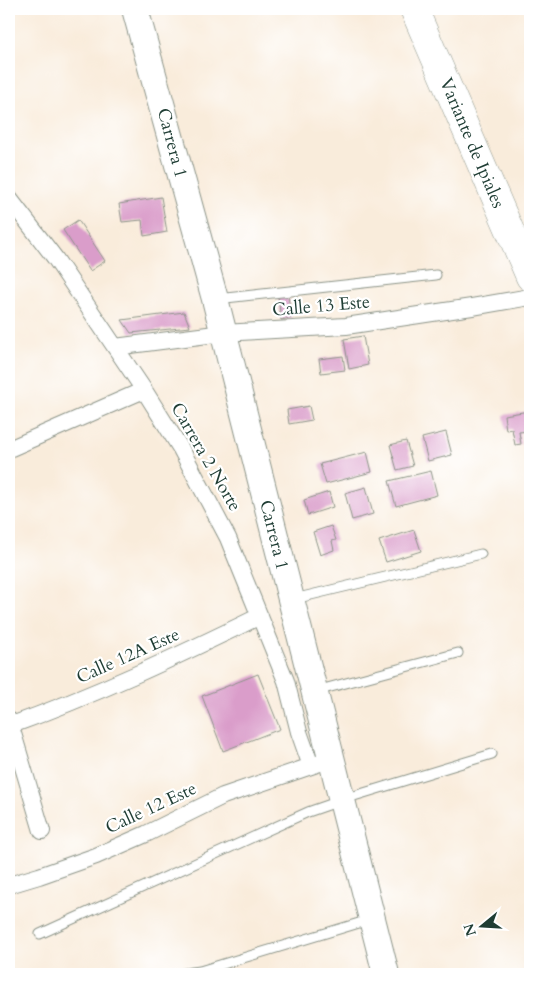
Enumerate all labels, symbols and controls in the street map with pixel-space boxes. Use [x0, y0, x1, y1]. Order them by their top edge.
street label: Variante de Ipiales [433, 74, 511, 212]
street label: Carrera 1 [151, 105, 193, 181]
street label: Calle 13 Este [271, 289, 371, 323]
street label: Carrera 2 Norte [165, 398, 247, 516]
street label: Carrera 1 [253, 497, 295, 573]
street label: Calle 12A Este [72, 622, 184, 690]
street label: Calle 12 Este [101, 776, 201, 840]
north arrow [456, 900, 506, 950]
text: N [459, 921, 481, 939]

